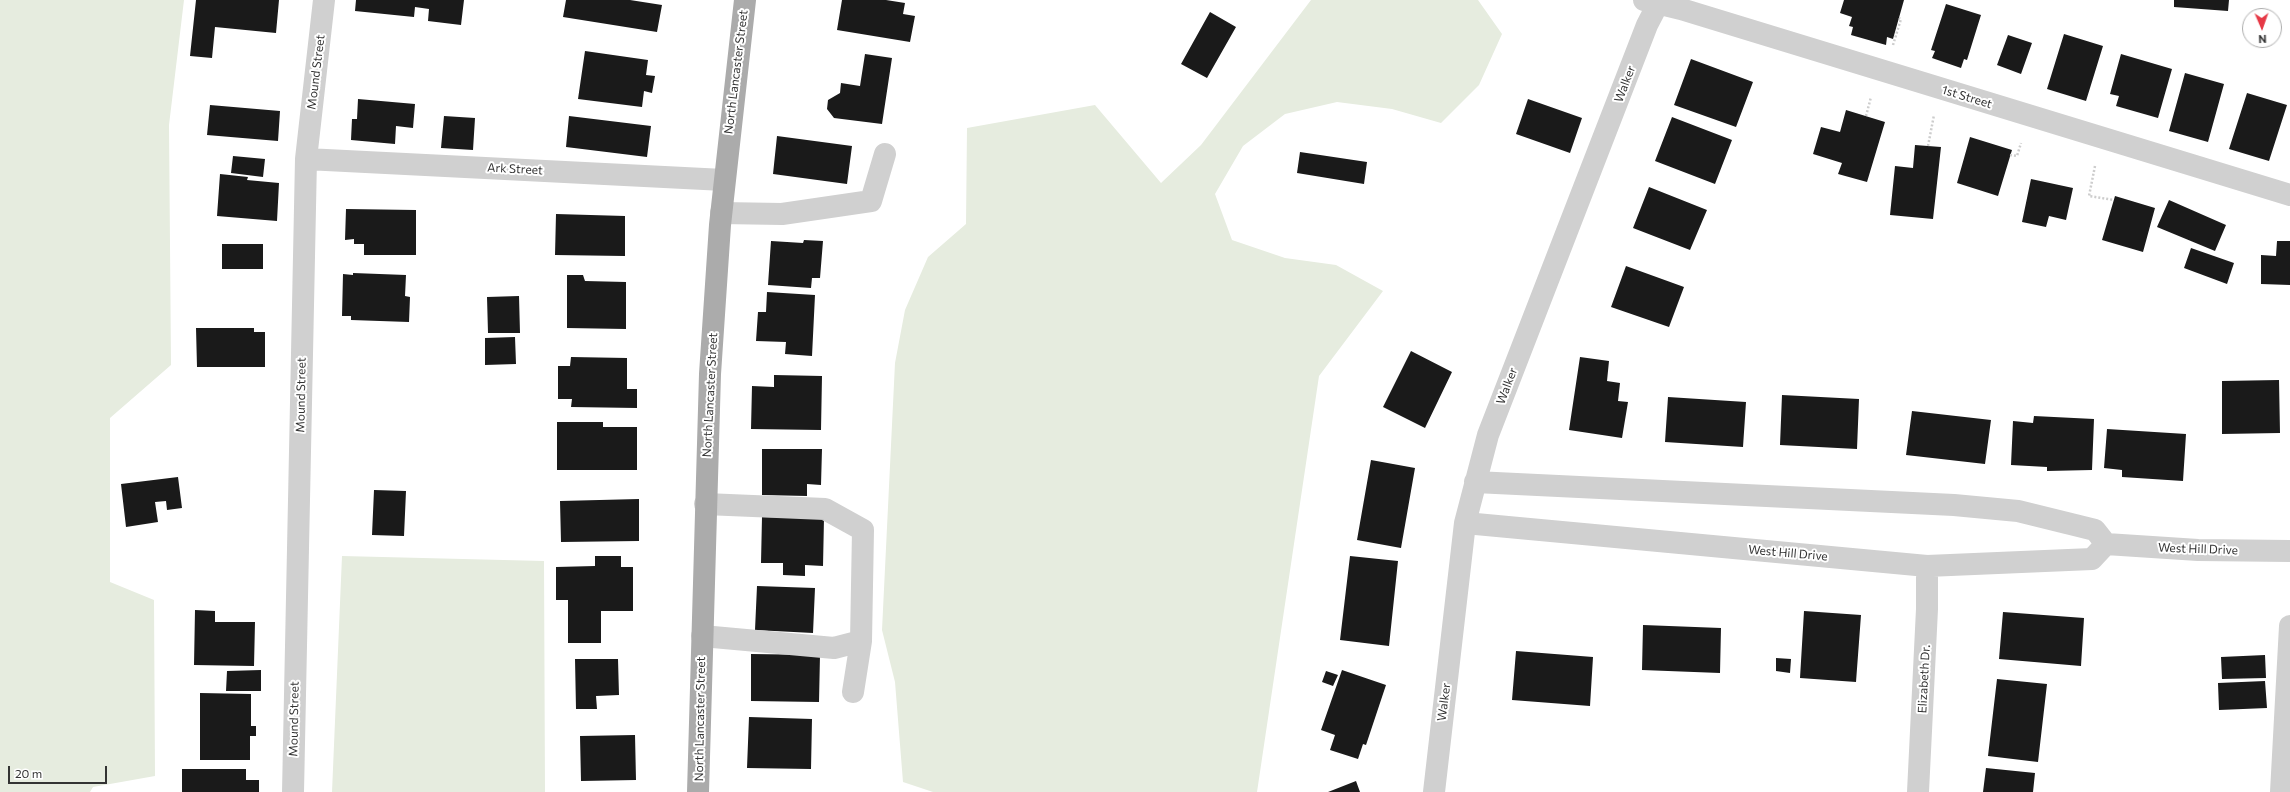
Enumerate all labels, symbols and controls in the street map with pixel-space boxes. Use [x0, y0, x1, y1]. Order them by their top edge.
north arrow [2242, 8, 2282, 48]
street label: North Lancaster Street [721, 9, 751, 135]
text: N [2258, 33, 2267, 46]
street label: Mound Street [304, 34, 328, 110]
street label: Walker [1611, 64, 1639, 104]
street label: 1st Street [1940, 83, 1994, 111]
street label: Ark Street [487, 160, 543, 178]
street label: North Lancaster Street [700, 332, 720, 458]
street label: Mound Street [293, 357, 309, 433]
street label: Walker [1493, 366, 1521, 406]
street label: West Hill Drive [2158, 540, 2238, 558]
street label: West Hill Drive [1748, 542, 1828, 564]
street label: Elizabeth Dr. [1915, 644, 1933, 714]
street label: North Lancaster Street [692, 656, 708, 782]
street label: Mound Street [286, 681, 302, 757]
street label: Walker [1435, 682, 1453, 722]
scale bar [10, 758, 109, 784]
text: 20 m [15, 766, 42, 780]

